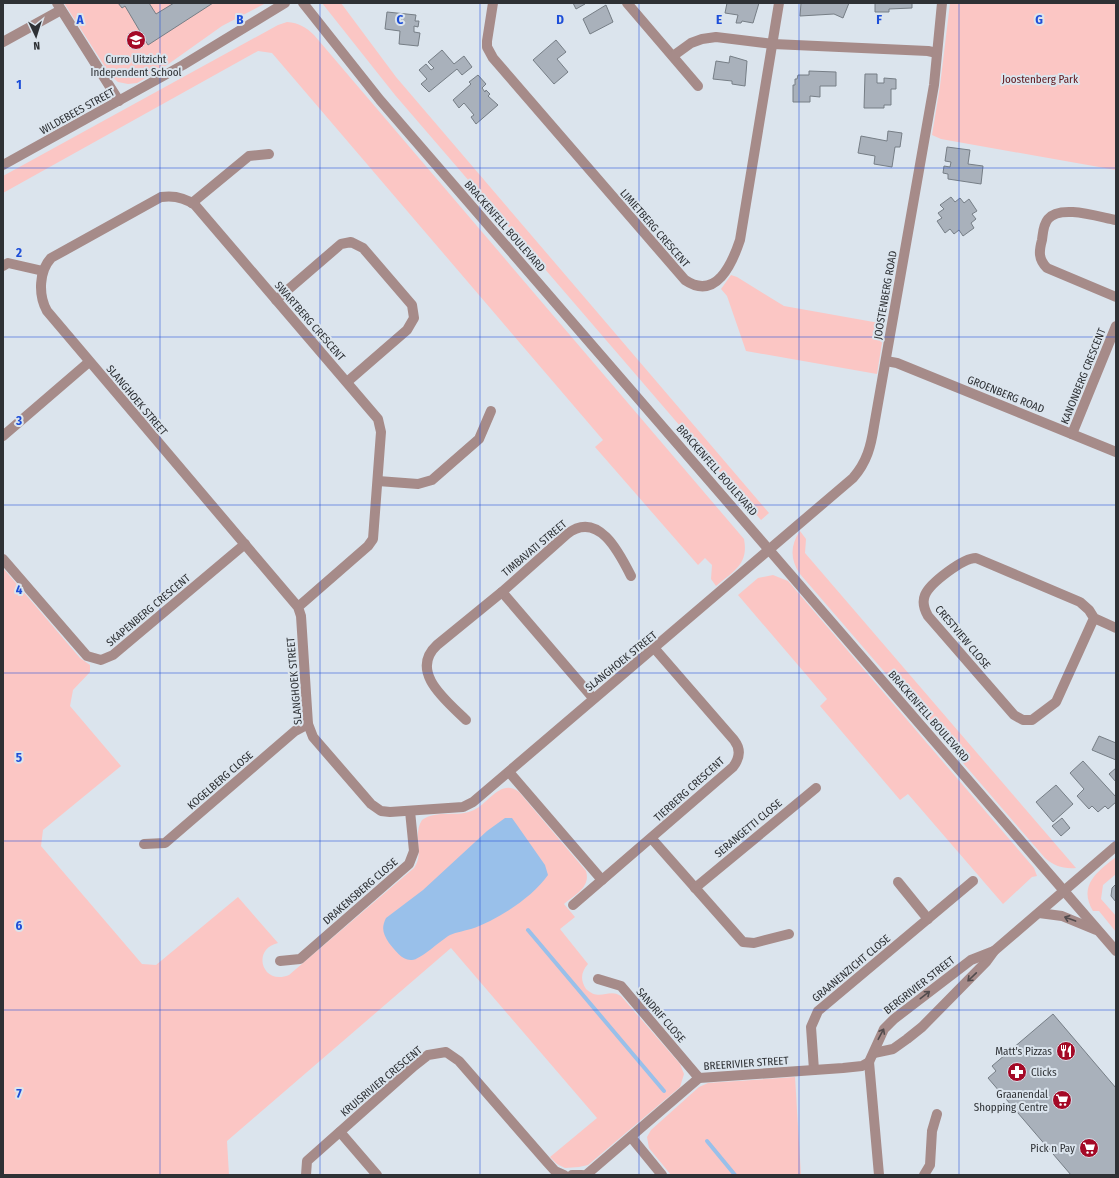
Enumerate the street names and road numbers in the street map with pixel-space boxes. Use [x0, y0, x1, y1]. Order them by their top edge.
street label: WILDEBEES STREET [38, 85, 118, 137]
street label: BRACKENFELL BOULEVARD [462, 178, 548, 274]
street label: LIMIETBERG CRESCENT [617, 187, 693, 271]
street label: JOOSTENBERG ROAD [871, 250, 900, 340]
street label: SWARTBERG CRESCENT [272, 279, 348, 364]
street label: KANONBERG CRESCENT [1058, 325, 1109, 426]
street label: SLANGHOEK STREET [103, 362, 170, 439]
street label: GROENBERG ROAD [965, 373, 1046, 416]
street label: BRACKENFELL BOULEVARD [674, 422, 760, 518]
street label: TIMBAVATI STREET [499, 517, 570, 579]
street label: SKAPENBERG CRESCENT [104, 571, 193, 649]
street label: CRESTVIEW CLOSE [932, 603, 993, 672]
street label: SLANGHOEK STREET [583, 628, 660, 694]
street label: SLANGHOEK STREET [284, 636, 305, 725]
street label: BRACKENFELL BOULEVARD [886, 668, 972, 764]
street label: KOGELBERG CLOSE [185, 748, 256, 812]
street label: TIERBERG CRESCENT [652, 754, 728, 824]
street label: SERANGETTI CLOSE [712, 797, 785, 860]
street label: DRAKENSBERG CLOSE [320, 855, 400, 927]
street label: GRAANENZICHT CLOSE [810, 932, 893, 1005]
street label: BERGRIVIER STREET [881, 953, 958, 1017]
street label: SANDRIF CLOSE [633, 985, 688, 1045]
street label: KRUISRIVIER CRESCENT [338, 1043, 425, 1119]
street label: BREERIVIER STREET [703, 1054, 790, 1073]

